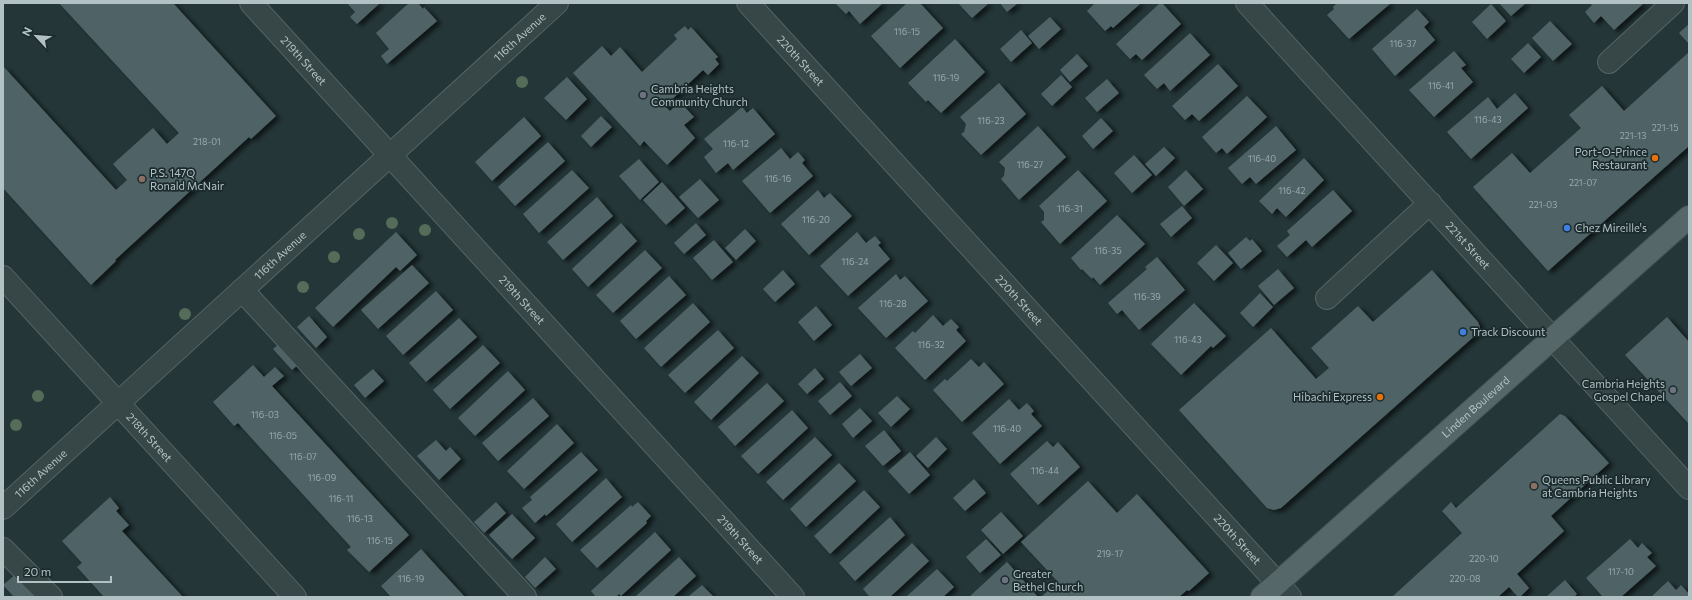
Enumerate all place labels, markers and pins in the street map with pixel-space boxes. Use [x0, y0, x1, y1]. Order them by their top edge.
place label: Cambria Heights Community Church [651, 82, 748, 108]
marker: Cambria Heights Community Church [638, 90, 648, 100]
place label: Port-O-Prince Restaurant [1575, 145, 1647, 171]
marker: Port-O-Prince Restaurant [1650, 153, 1660, 163]
place label: P.S. 147Q Ronald McNair [150, 166, 225, 192]
marker: P.S. 147Q Ronald McNair [137, 174, 147, 184]
place label: Chez Mireille's [1575, 221, 1647, 234]
marker: Chez Mireille's [1562, 223, 1572, 233]
place label: Track Discount [1471, 325, 1546, 338]
marker: Track Discount [1458, 327, 1468, 337]
place label: Cambria Heights Gospel Chapel [1582, 377, 1665, 403]
marker: Cambria Heights Gospel Chapel [1668, 385, 1678, 395]
place label: Hibachi Express [1293, 390, 1372, 403]
marker: Hibachi Express [1375, 392, 1385, 402]
place label: Queens Public Library at Cambria Heights [1542, 473, 1651, 499]
marker: Queens Public Library at Cambria Heights [1529, 481, 1539, 491]
place label: Greater Bethel Church [1013, 567, 1083, 593]
marker: Greater Bethel Church [1000, 575, 1010, 585]

